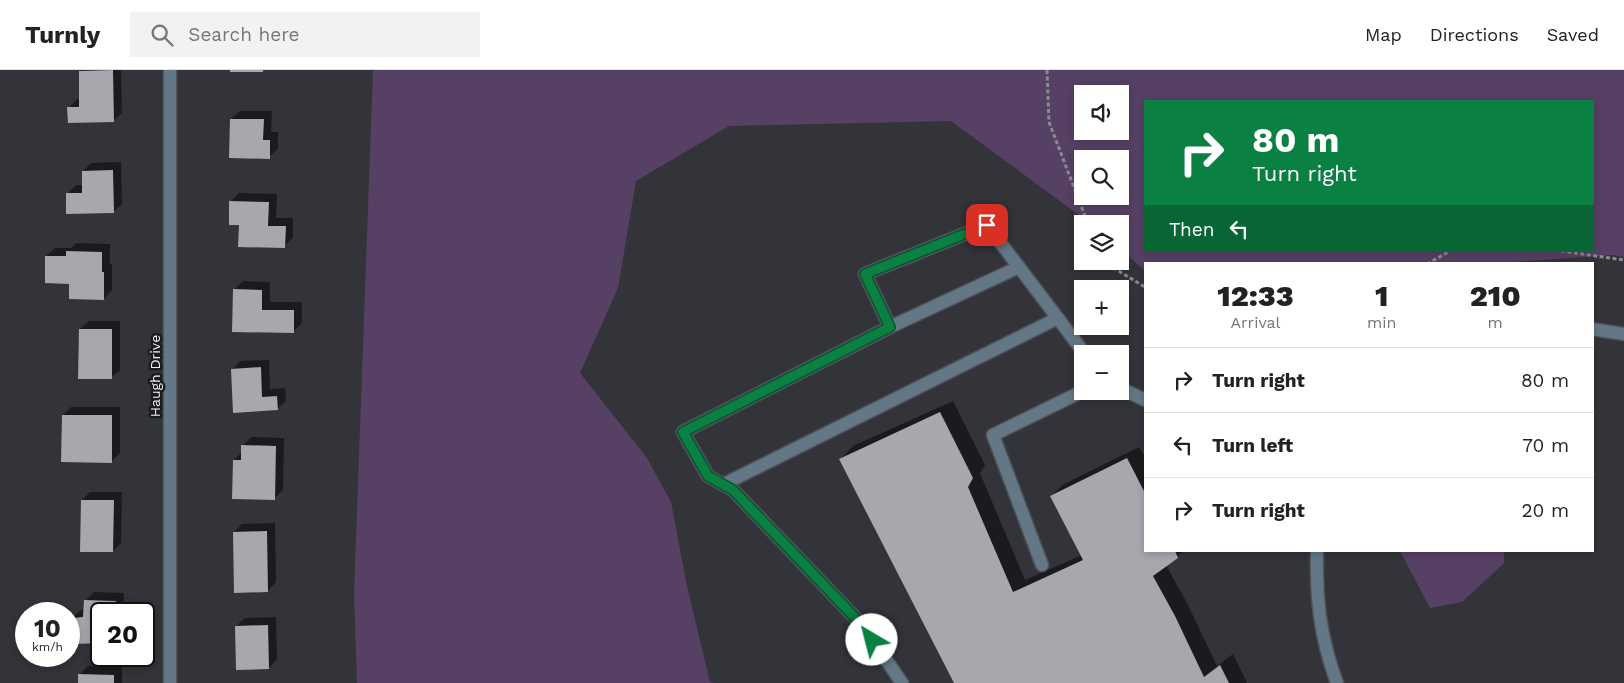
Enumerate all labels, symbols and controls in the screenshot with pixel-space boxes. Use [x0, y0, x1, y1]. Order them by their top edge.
search box [130, 12, 480, 57]
text: Turnly [25, 21, 100, 49]
icon: search [148, 21, 176, 49]
text: Search here [188, 23, 300, 46]
text: Map [1365, 24, 1402, 45]
text: Directions [1430, 24, 1519, 45]
text: Saved [1547, 24, 1599, 45]
map controls [1074, 85, 1129, 400]
button: sound [1074, 85, 1129, 140]
text: 80 m [1252, 119, 1339, 161]
icon: right [1169, 120, 1234, 185]
button: search [1074, 150, 1129, 205]
text: Turn right [1252, 161, 1357, 186]
pin [966, 204, 1008, 246]
icon: arrive [973, 211, 1001, 239]
button: layers [1074, 215, 1129, 270]
icon: left [1225, 215, 1253, 243]
text: Then [1169, 218, 1215, 241]
text: 12:33 [1217, 278, 1294, 313]
text: 1 [1375, 278, 1388, 313]
text: 210 [1470, 278, 1521, 313]
button: + [1074, 280, 1129, 335]
text: Arrival [1231, 313, 1280, 332]
text: min [1367, 313, 1396, 332]
text: m [1488, 313, 1503, 332]
street label: Haugh Drive [147, 335, 163, 417]
button: − [1074, 345, 1129, 400]
icon: right [1169, 366, 1197, 394]
text: Turn right [1212, 369, 1305, 392]
text: 80 m [1521, 369, 1569, 392]
icon: left [1169, 431, 1197, 459]
text: Turn left [1212, 434, 1293, 457]
text: 70 m [1522, 434, 1569, 457]
icon: right [1169, 496, 1197, 524]
text: Turn right [1212, 499, 1305, 522]
text: 20 m [1522, 499, 1569, 522]
speed limit sign: 20 [90, 602, 155, 667]
position arrow [845, 613, 897, 665]
text: 10 [34, 614, 61, 643]
text: km/h [32, 640, 63, 654]

